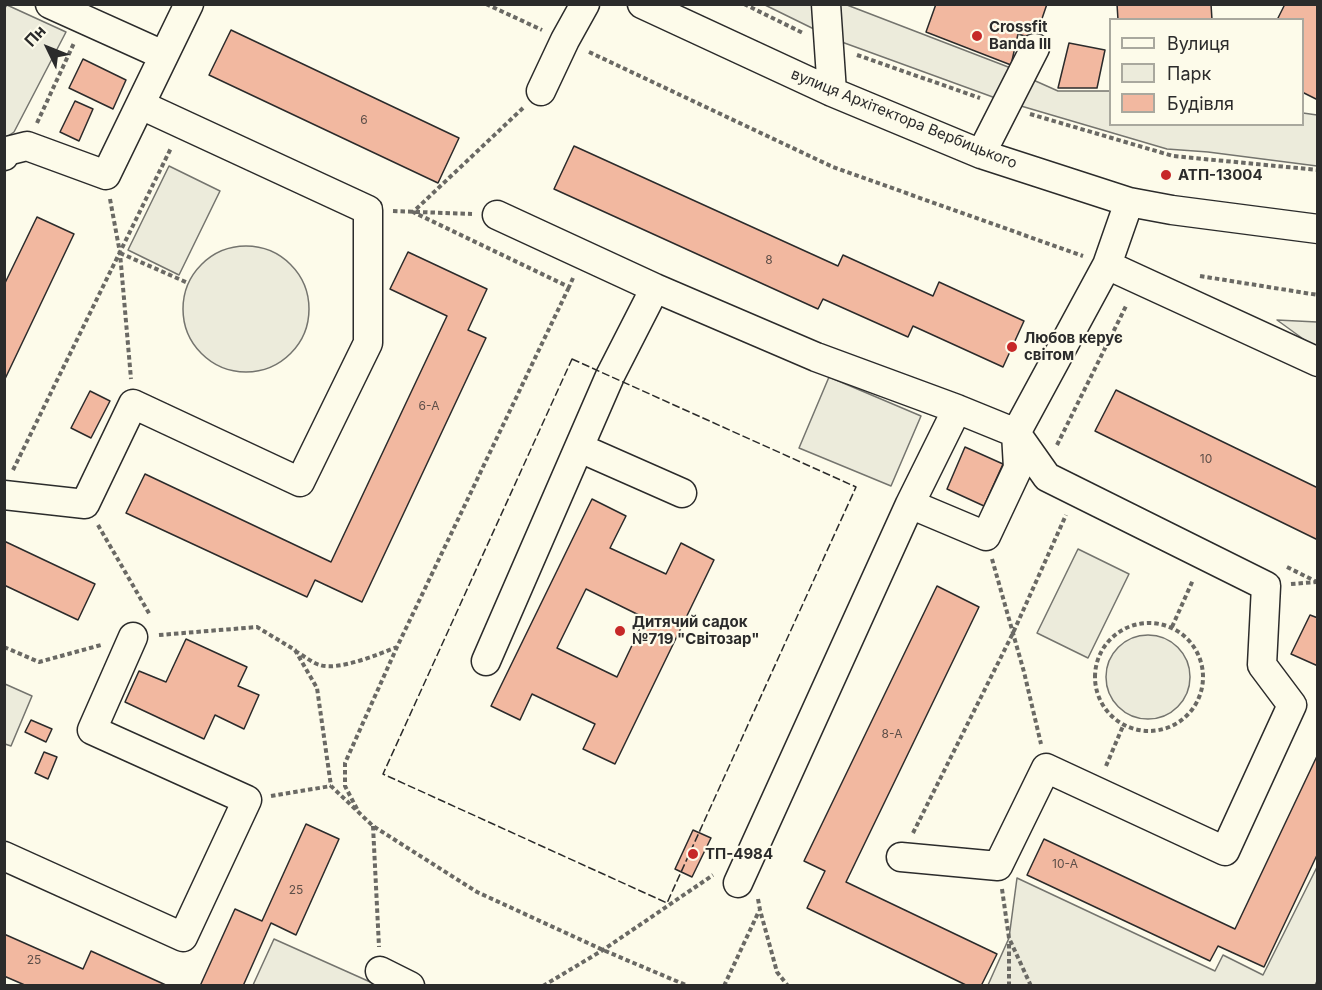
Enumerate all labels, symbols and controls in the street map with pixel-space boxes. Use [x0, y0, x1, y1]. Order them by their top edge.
north arrow [18, 18, 78, 78]
place label: Crossfit Banda III [989, 18, 1051, 53]
legend [1109, 18, 1304, 126]
text: Пн [20, 21, 50, 51]
marker: Crossfit Banda III [970, 29, 984, 43]
text: Вулиця [1167, 33, 1230, 54]
text: Парк [1167, 63, 1211, 84]
street label: вулиця Архітектора Вербицького [788, 65, 1020, 173]
text: Будівля [1167, 93, 1234, 114]
house number: 6 [360, 113, 368, 127]
place label: АТП-13004 [1178, 166, 1263, 184]
marker: АТП-13004 [1159, 168, 1173, 182]
house number: 8 [765, 253, 773, 267]
place label: Любов керує світом [1024, 329, 1123, 364]
marker: Любов керує світом [1005, 340, 1019, 354]
house number: 6-А [419, 399, 439, 413]
house number: 10 [1200, 452, 1212, 466]
place label: Дитячий садок №719 "Світозар" [632, 613, 760, 648]
marker: Дитячий садок №719 "Світозар" [613, 624, 627, 638]
house number: 8-А [882, 727, 902, 741]
place label: ТП-4984 [705, 845, 773, 863]
marker: ТП-4984 [686, 847, 700, 861]
house number: 10-А [1052, 857, 1078, 871]
house number: 25 [289, 883, 303, 897]
house number: 25 [27, 953, 41, 967]

